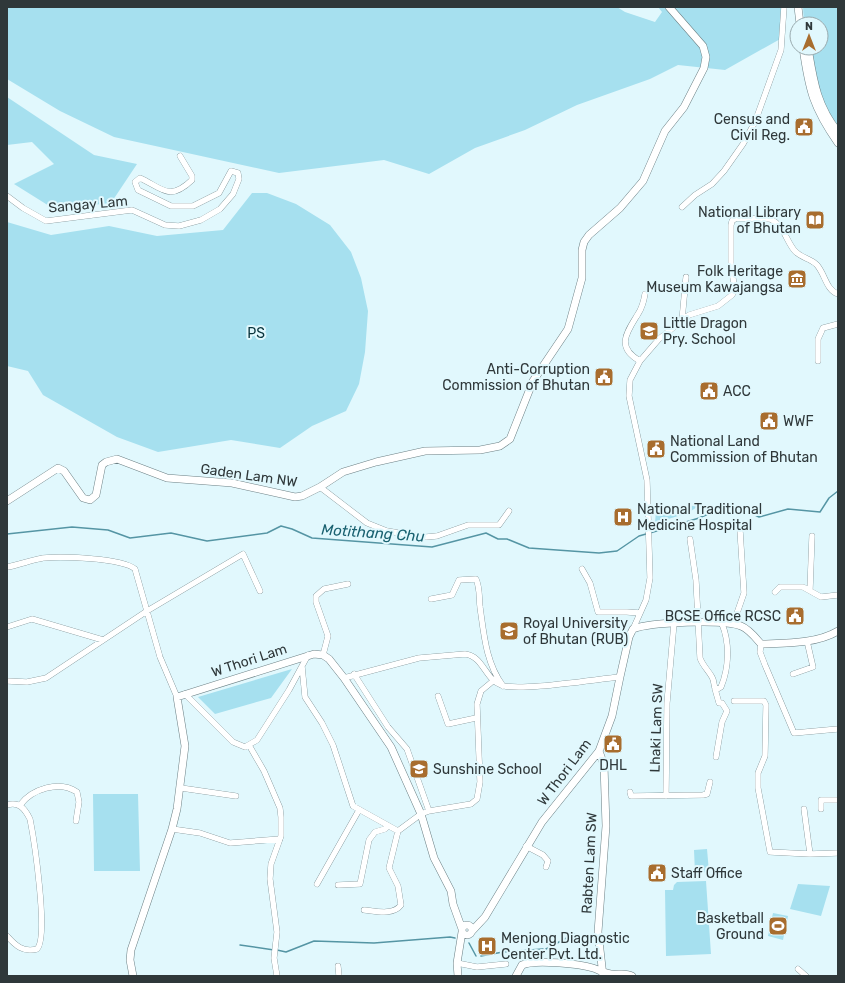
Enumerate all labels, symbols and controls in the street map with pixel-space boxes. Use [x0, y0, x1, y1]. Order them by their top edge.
north arrow [789, 16, 829, 56]
text: N [805, 20, 813, 33]
place label: Census and Civil Reg. [714, 111, 790, 144]
public building icon: Census and Civil Reg. [793, 116, 815, 138]
street label: Sangay Lam [48, 193, 128, 216]
place label: National Library of Bhutan [698, 204, 801, 237]
library icon: National Library of Bhutan [804, 209, 826, 231]
place label: Folk Heritage Museum Kawajangsa [646, 263, 783, 296]
museum icon: Folk Heritage Museum Kawajangsa [786, 268, 808, 290]
place label: Little Dragon Pry. School [663, 315, 747, 348]
school or university icon: Little Dragon Pry. School [638, 320, 660, 342]
park label: PS [247, 325, 265, 342]
place label: Anti-Corruption Commission of Bhutan [442, 361, 590, 394]
public building icon: Anti-Corruption Commission of Bhutan [593, 366, 615, 388]
public building icon: ACC [698, 380, 720, 402]
place label: ACC [723, 383, 751, 400]
public building icon: WWF [758, 410, 780, 432]
place label: WWF [783, 413, 814, 430]
place label: National Land Commission of Bhutan [670, 433, 818, 466]
public building icon: National Land Commission of Bhutan [645, 438, 667, 460]
street label: Gaden Lam NW [199, 460, 299, 491]
place label: National Traditional Medicine Hospital [637, 501, 762, 534]
hospital icon: National Traditional Medicine Hospital [612, 506, 634, 528]
water label: Motithang Chu [321, 520, 425, 546]
public building icon: BCSE Office RCSC [784, 605, 806, 627]
place label: BCSE Office RCSC [665, 608, 781, 625]
place label: Royal University of Bhutan (RUB) [523, 615, 628, 648]
school or university icon: Royal University of Bhutan (RUB) [498, 620, 520, 642]
street label: W Thori Lam [209, 640, 289, 681]
street label: Lhaki Lam SW [646, 683, 667, 773]
public building icon: DHL [602, 733, 624, 755]
street label: W Thori Lam [534, 736, 595, 809]
place label: DHL [599, 757, 627, 774]
school or university icon: Sunshine School [408, 758, 430, 780]
place label: Sunshine School [433, 761, 542, 778]
street label: Rabten Lam SW [578, 812, 601, 914]
public building icon: Staff Office [646, 862, 668, 884]
place label: Staff Office [671, 865, 743, 882]
place label: Basketball Ground [697, 910, 764, 943]
sports icon: Basketball Ground [767, 915, 789, 937]
place label: Menjong Diagnostic Center Pvt. Ltd. [501, 930, 630, 963]
hospital icon: Menjong Diagnostic Center Pvt. Ltd. [476, 935, 498, 957]

